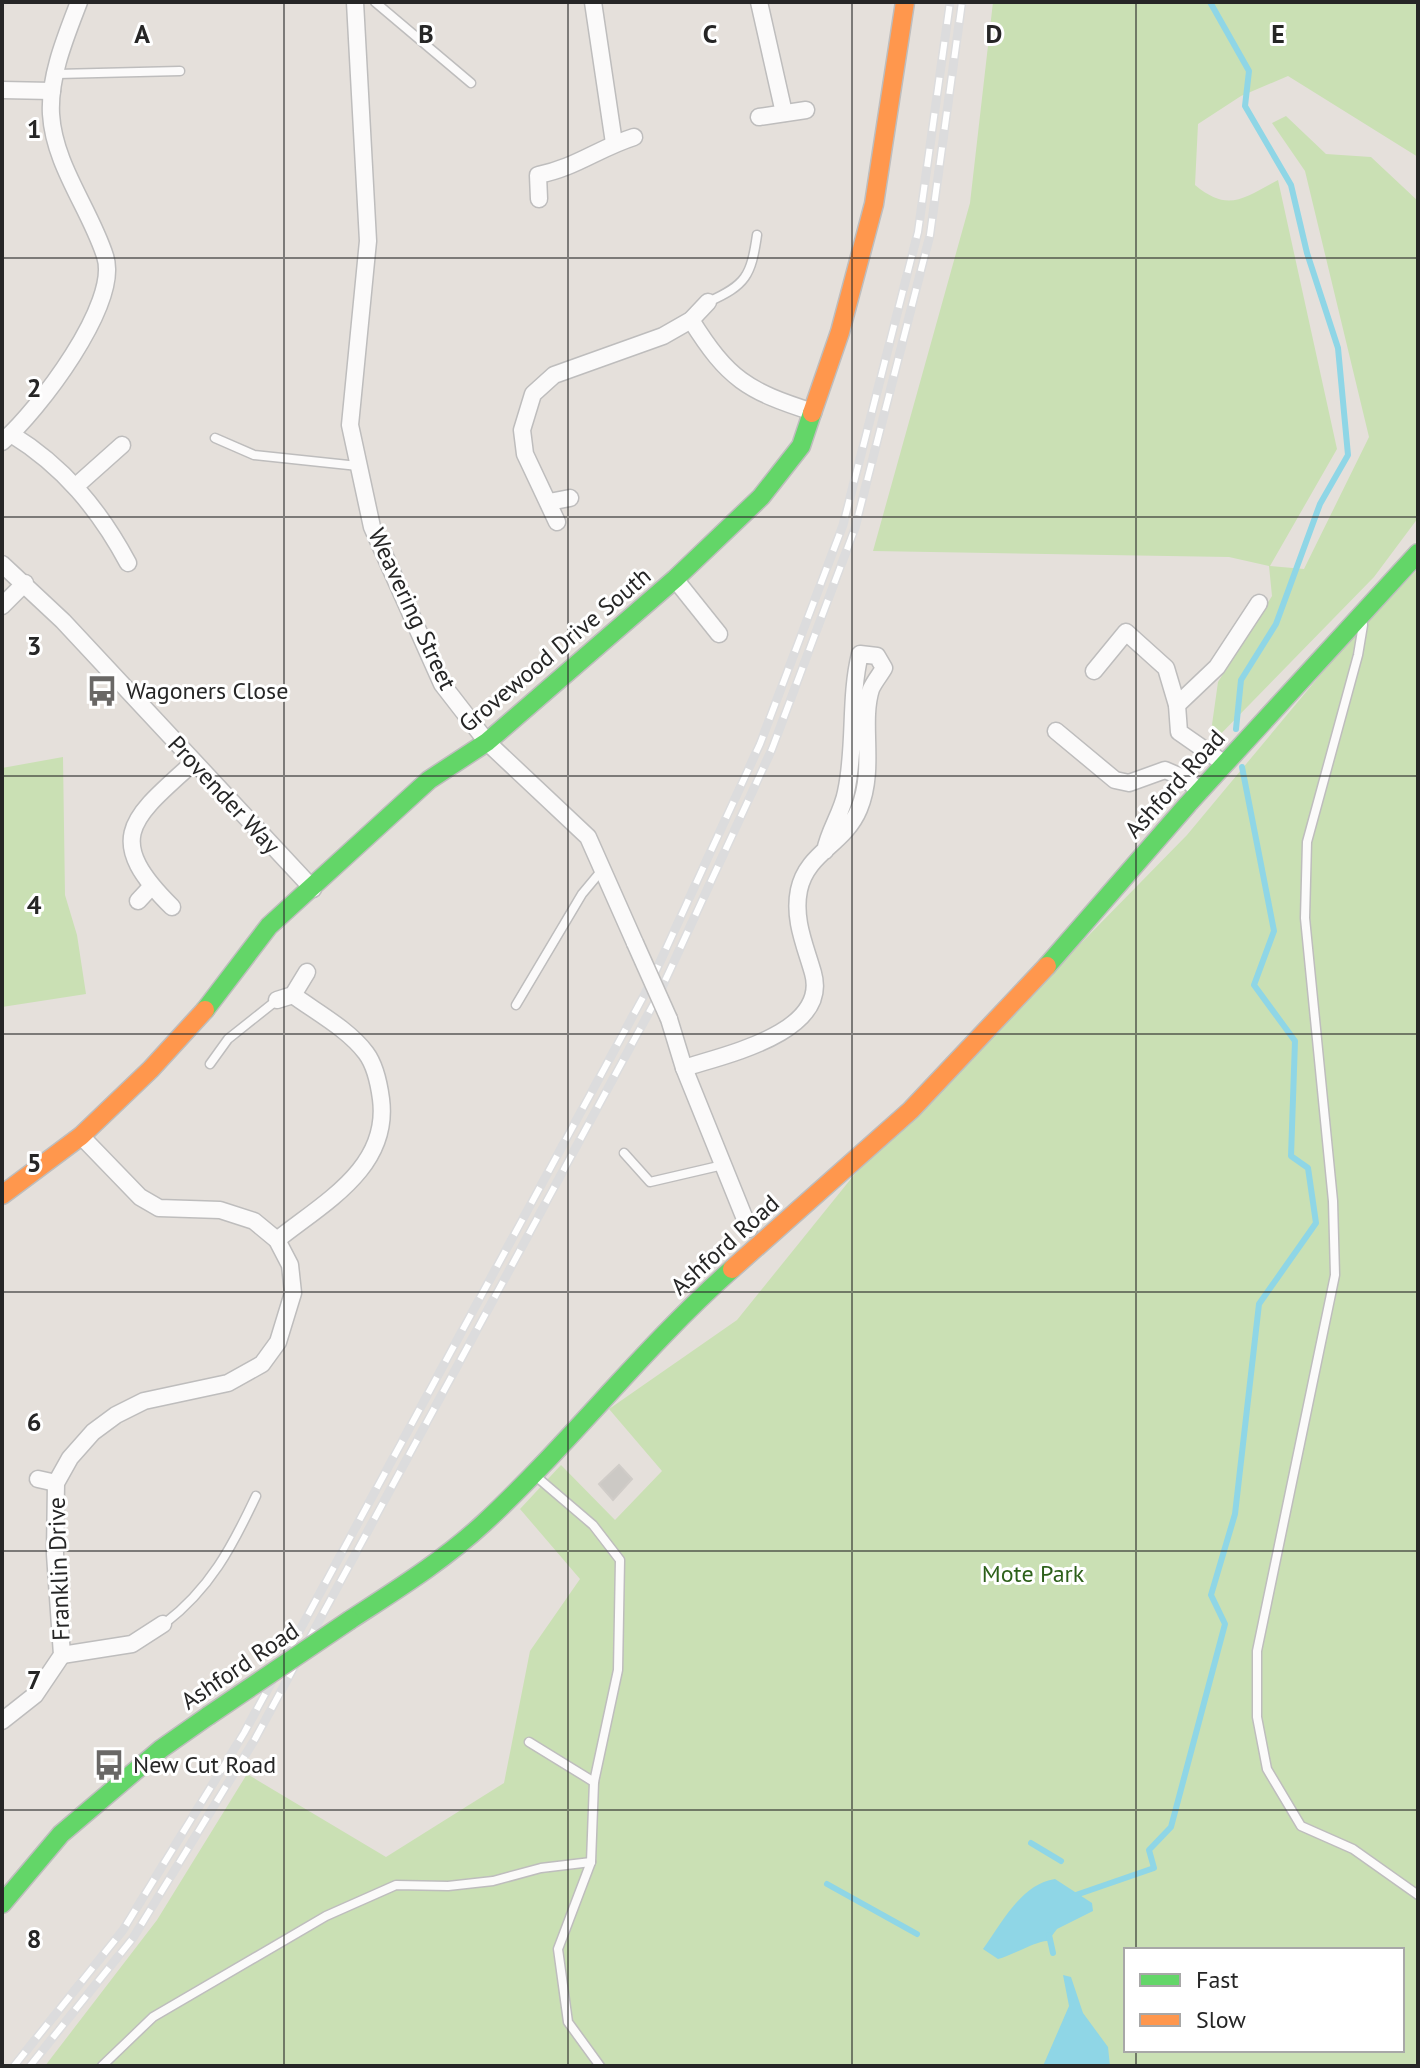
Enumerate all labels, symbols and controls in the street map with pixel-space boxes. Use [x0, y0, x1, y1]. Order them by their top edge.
text: A [134, 17, 150, 50]
text: B [418, 17, 434, 50]
text: C [703, 17, 717, 50]
text: D [986, 17, 1002, 50]
text: E [1271, 17, 1285, 50]
text: 1 [27, 112, 41, 145]
text: 2 [27, 371, 41, 404]
street label: Weavering Street [361, 523, 463, 695]
street label: Grovewood Drive South [452, 560, 657, 739]
text: 3 [27, 629, 41, 662]
bus stop icon: Wagoners Close [85, 674, 119, 708]
place label: Wagoners Close [126, 675, 288, 706]
street label: Ashford Road [1118, 723, 1232, 845]
street label: Provender Way [161, 729, 287, 860]
text: 4 [27, 888, 42, 921]
text: 5 [27, 1146, 41, 1179]
street label: Ashford Road [664, 1188, 786, 1302]
text: 6 [27, 1405, 41, 1438]
street label: Franklin Drive [40, 1497, 77, 1641]
park label: Mote Park [982, 1558, 1085, 1589]
street label: Ashford Road [175, 1615, 305, 1716]
text: 7 [27, 1663, 41, 1696]
bus stop icon: New Cut Road [92, 1748, 126, 1782]
place label: New Cut Road [133, 1749, 276, 1780]
text: 8 [27, 1922, 41, 1955]
legend [1124, 1948, 1404, 2052]
text: Fast [1196, 1964, 1239, 1995]
text: Slow [1196, 2004, 1246, 2035]

